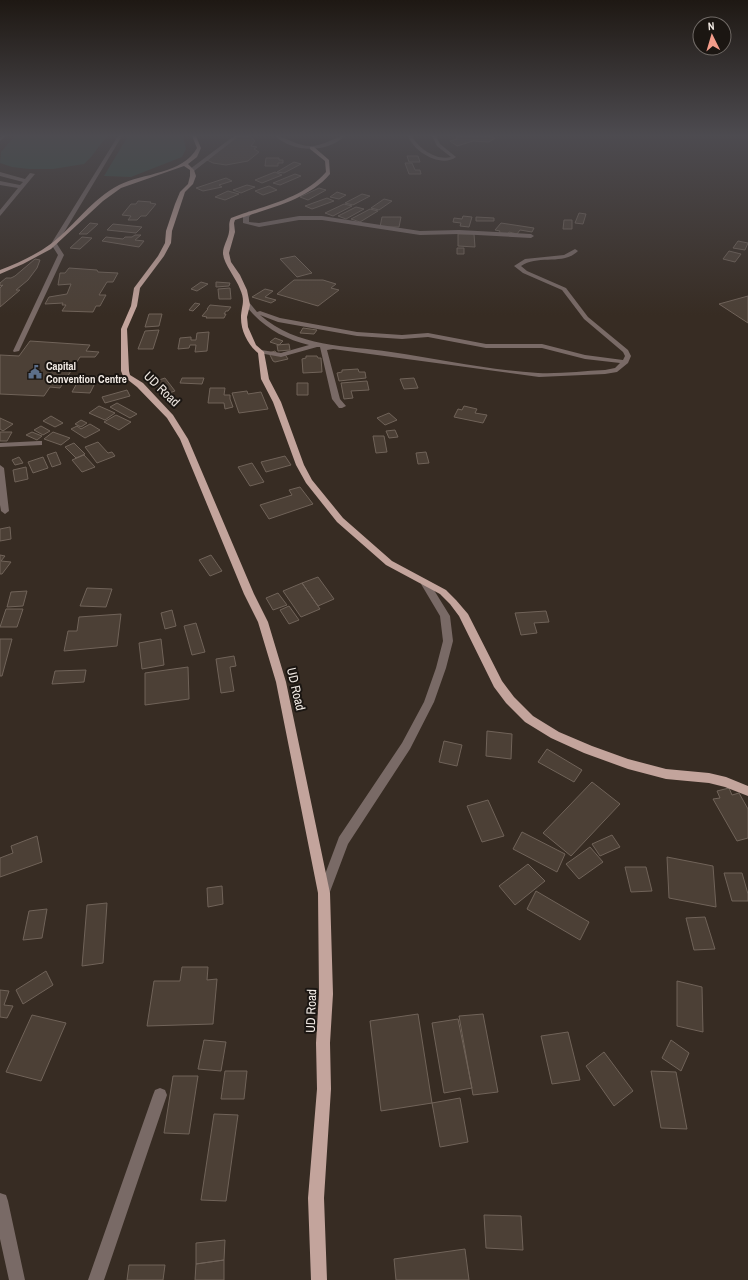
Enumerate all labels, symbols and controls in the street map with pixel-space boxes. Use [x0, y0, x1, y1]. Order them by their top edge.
north arrow [692, 16, 732, 56]
text: N [707, 19, 715, 33]
place label: Capital Convention Centre [46, 359, 127, 386]
public building icon: Capital Convention Centre [27, 364, 43, 380]
street label: UD Road [140, 368, 184, 410]
street label: UD Road [283, 666, 309, 712]
street label: UD Road [302, 989, 320, 1033]

